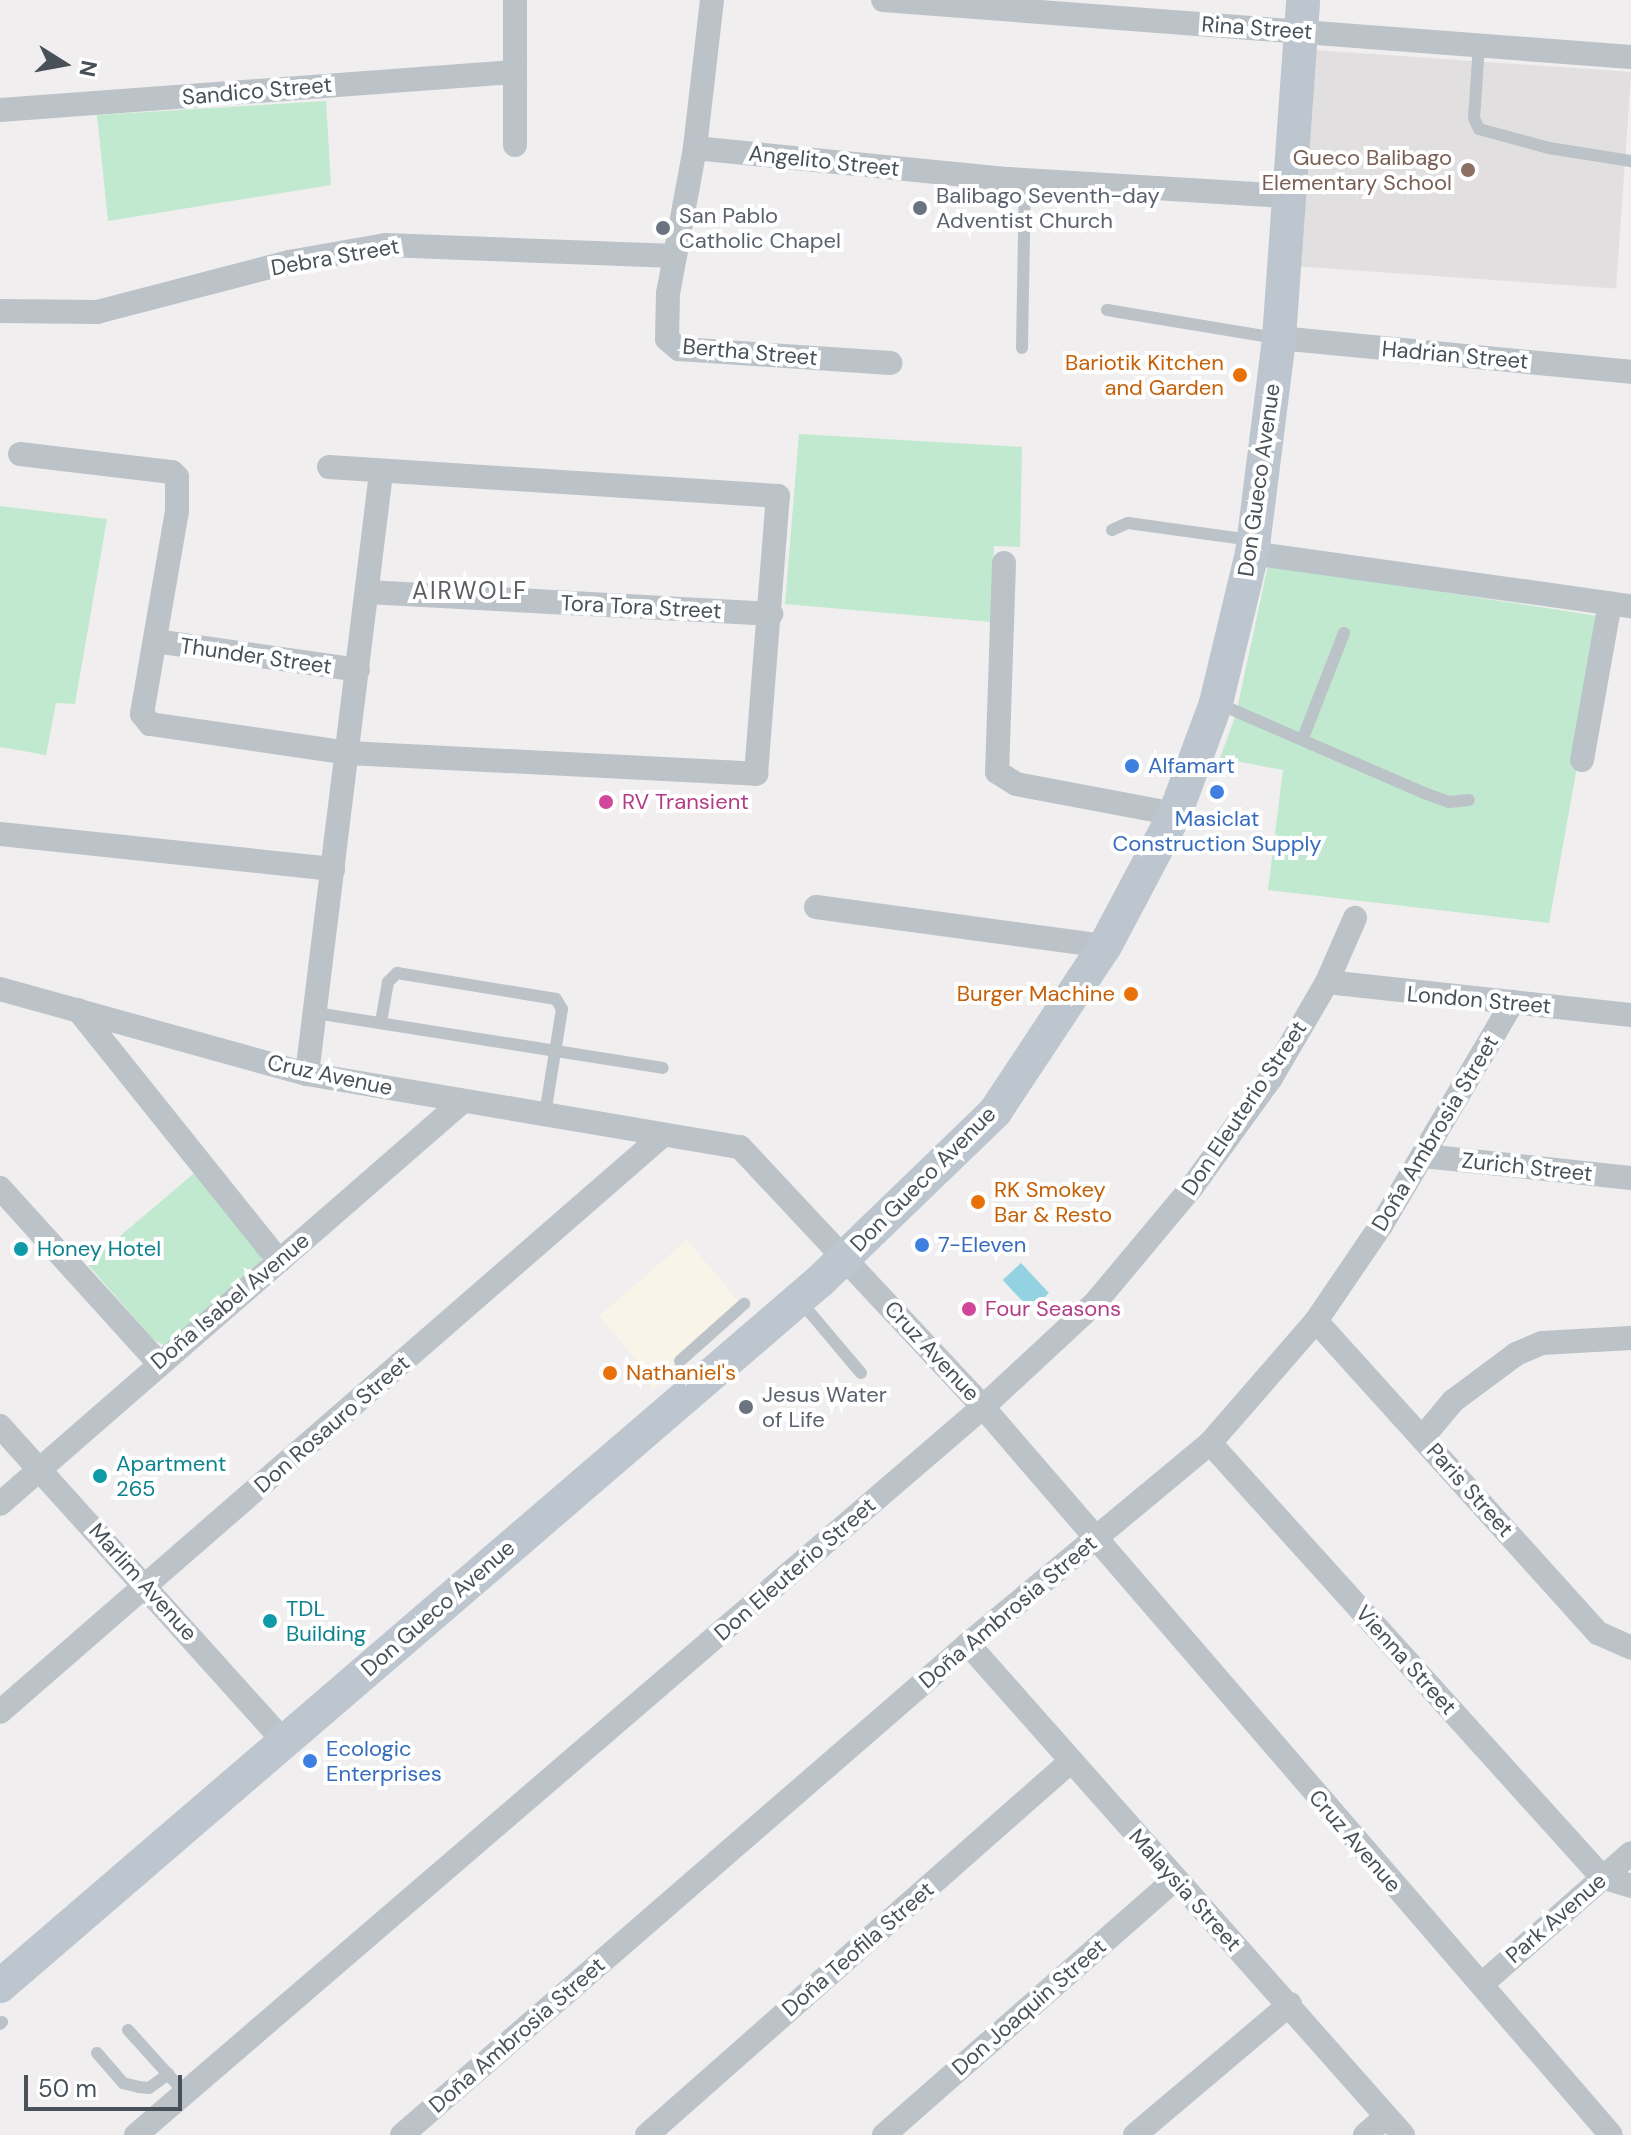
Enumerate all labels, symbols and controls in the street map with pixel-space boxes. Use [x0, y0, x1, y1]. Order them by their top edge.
street label: Rina Street [1201, 11, 1313, 45]
north arrow [24, 24, 104, 104]
text: N [72, 58, 104, 79]
street label: Sandico Street [181, 71, 333, 111]
street label: Angelito Street [747, 140, 901, 182]
place label: Gueco Balibago Elementary School [1262, 144, 1452, 196]
marker: Gueco Balibago Elementary School [1459, 161, 1477, 179]
place label: Balibago Seventh-day Adventist Church [936, 182, 1160, 234]
marker: Balibago Seventh-day Adventist Church [911, 199, 929, 217]
place label: San Pablo Catholic Chapel [679, 202, 841, 254]
marker: San Pablo Catholic Chapel [654, 219, 672, 237]
street label: Debra Street [269, 233, 401, 281]
street label: Bertha Street [681, 333, 819, 371]
street label: Hadrian Street [1381, 335, 1529, 375]
place label: Bariotik Kitchen and Garden [1065, 349, 1224, 400]
marker: Bariotik Kitchen and Garden [1231, 366, 1249, 384]
street label: Don Gueco Avenue [1232, 382, 1286, 578]
district label: AIRWOLF [412, 577, 528, 605]
street label: Tora Tora Street [560, 590, 722, 624]
street label: Thunder Street [178, 632, 334, 680]
place label: Alfamart [1148, 753, 1235, 779]
marker: Alfamart [1123, 757, 1141, 775]
marker: Masiclat Construction Supply [1208, 783, 1226, 801]
place label: RV Transient [622, 789, 749, 815]
marker: RV Transient [597, 793, 615, 811]
place label: Masiclat Construction Supply [1112, 805, 1322, 856]
place label: Burger Machine [957, 981, 1115, 1007]
street label: London Street [1406, 981, 1552, 1019]
marker: Burger Machine [1122, 985, 1140, 1003]
street label: Don Eleuterio Street [1176, 1016, 1312, 1200]
street label: Doña Ambrosia Street [1366, 1030, 1504, 1236]
street label: Cruz Avenue [265, 1049, 395, 1101]
street label: Don Gueco Avenue [845, 1101, 1001, 1257]
street label: Zurich Street [1460, 1147, 1594, 1187]
place label: RK Smokey Bar & Resto [994, 1176, 1112, 1228]
marker: RK Smokey Bar & Resto [969, 1193, 987, 1211]
street label: Doña Isabel Avenue [145, 1227, 315, 1375]
place label: 7-Eleven [938, 1232, 1026, 1258]
place label: Honey Hotel [37, 1236, 161, 1262]
marker: 7-Eleven [913, 1236, 931, 1254]
marker: Honey Hotel [12, 1240, 30, 1258]
street label: Cruz Avenue [879, 1295, 985, 1407]
place label: Four Seasons [985, 1296, 1121, 1322]
marker: Four Seasons [960, 1300, 978, 1318]
street label: Don Rosauro Street [249, 1350, 415, 1498]
place label: Nathaniel's [626, 1360, 736, 1386]
marker: Nathaniel's [601, 1364, 619, 1382]
place label: Jesus Water of Life [762, 1381, 887, 1432]
marker: Jesus Water of Life [737, 1398, 755, 1416]
street label: Paris Street [1421, 1438, 1519, 1542]
place label: Apartment 265 [116, 1450, 226, 1502]
marker: Apartment 265 [91, 1467, 109, 1485]
street label: Don Eleuterio Street [709, 1492, 881, 1646]
street label: Marlim Avenue [83, 1518, 203, 1646]
street label: Doña Ambrosia Street [914, 1530, 1102, 1694]
street label: Don Gueco Avenue [356, 1534, 520, 1682]
place label: TDL Building [286, 1595, 366, 1646]
street label: Vienna Street [1350, 1600, 1462, 1720]
marker: TDL Building [261, 1612, 279, 1630]
place label: Ecologic Enterprises [326, 1735, 442, 1786]
marker: Ecologic Enterprises [301, 1752, 319, 1770]
street label: Cruz Avenue [1303, 1784, 1407, 1898]
street label: Malaysia Street [1123, 1824, 1247, 1956]
street label: Park Avenue [1501, 1867, 1611, 1969]
street label: Doña Teofila Street [777, 1876, 939, 2022]
street label: Don Joaquin Street [947, 1933, 1111, 2081]
street label: Doña Ambrosia Street [424, 1952, 610, 2118]
scale bar [28, 2059, 186, 2109]
text: 50 m [38, 2073, 97, 2104]

